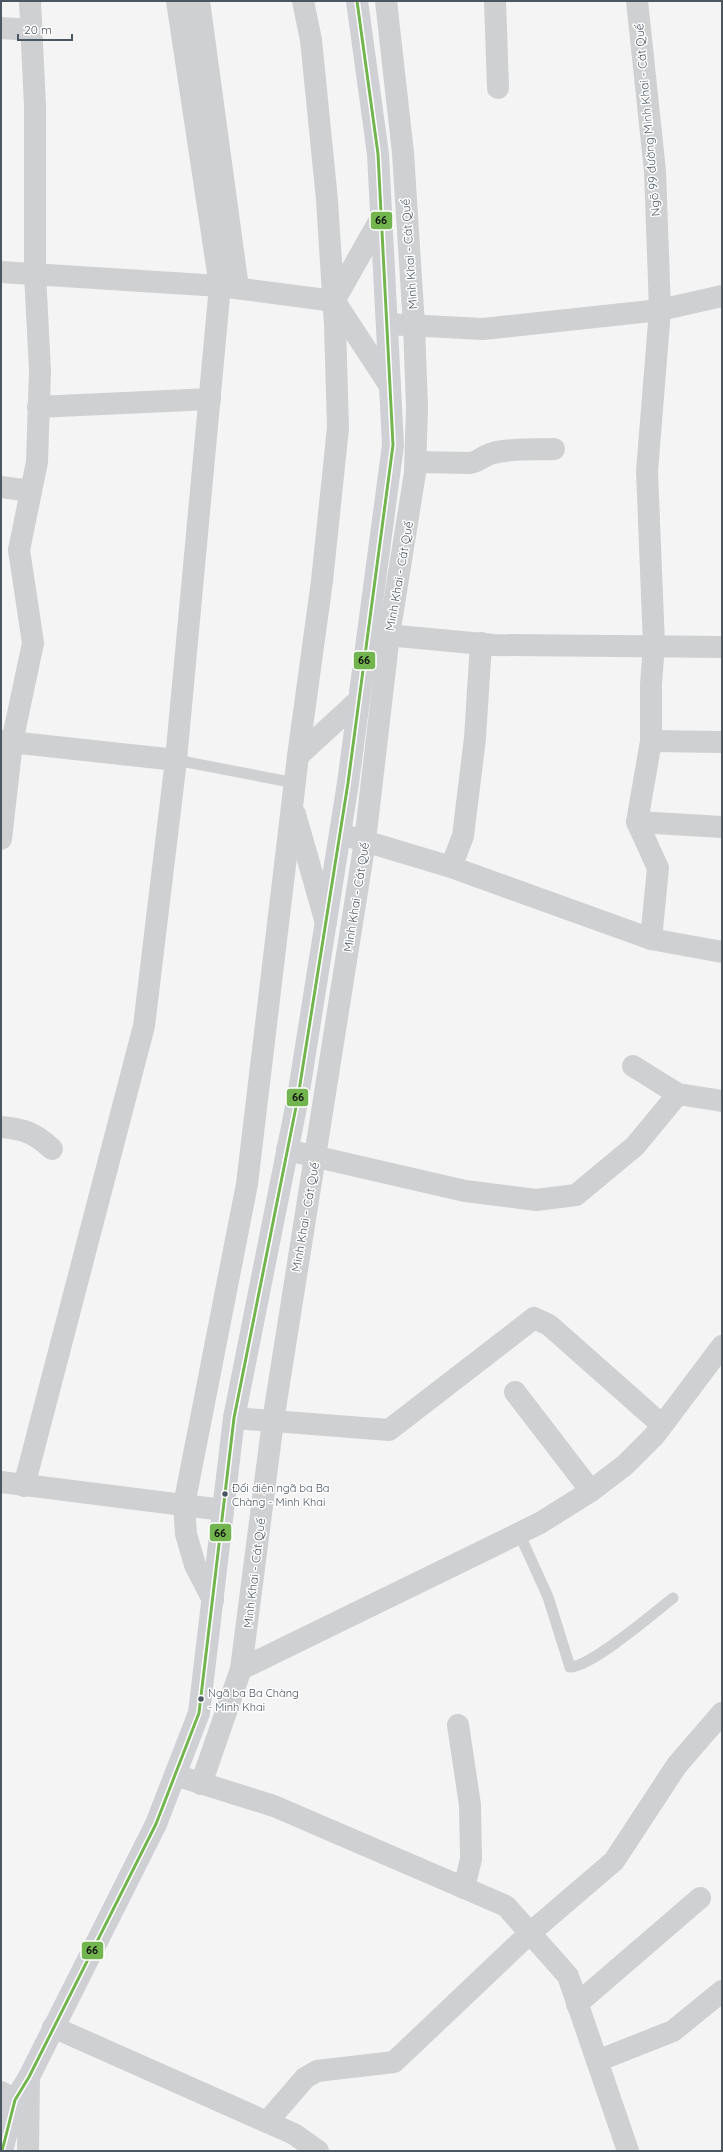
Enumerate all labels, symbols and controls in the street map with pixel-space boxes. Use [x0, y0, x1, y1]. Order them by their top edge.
scale bar [18, 16, 72, 42]
text: 20 m [24, 22, 52, 37]
street label: Ngõ 99 đường Minh Khai - Cát Quế [631, 23, 663, 217]
street label: Minh Khai - Cát Quế [398, 198, 420, 310]
line badge: 66 [370, 211, 393, 230]
text: 66 [375, 213, 387, 227]
street label: Minh Khai - Cát Quế [382, 520, 416, 632]
line badge: 66 [353, 651, 376, 670]
text: 66 [358, 653, 370, 667]
street label: Minh Khai - Cát Quế [340, 841, 372, 953]
line badge: 66 [286, 1088, 309, 1107]
text: 66 [292, 1090, 304, 1104]
street label: Minh Khai - Cát Quế [288, 1161, 322, 1273]
place label: Đối diện ngã ba Ba Chàng - Minh Khai [232, 1481, 330, 1509]
marker: Đối diện ngã ba Ba Chàng - Minh Khai [220, 1489, 230, 1499]
street label: Minh Khai - Cát Quế [240, 1517, 268, 1629]
line badge: 66 [209, 1523, 232, 1542]
text: 66 [214, 1526, 226, 1540]
place label: Ngã ba Ba Chàng - Minh Khai [208, 1686, 299, 1714]
marker: Ngã ba Ba Chàng - Minh Khai [196, 1694, 206, 1704]
line badge: 66 [81, 1941, 104, 1960]
text: 66 [86, 1943, 98, 1957]

